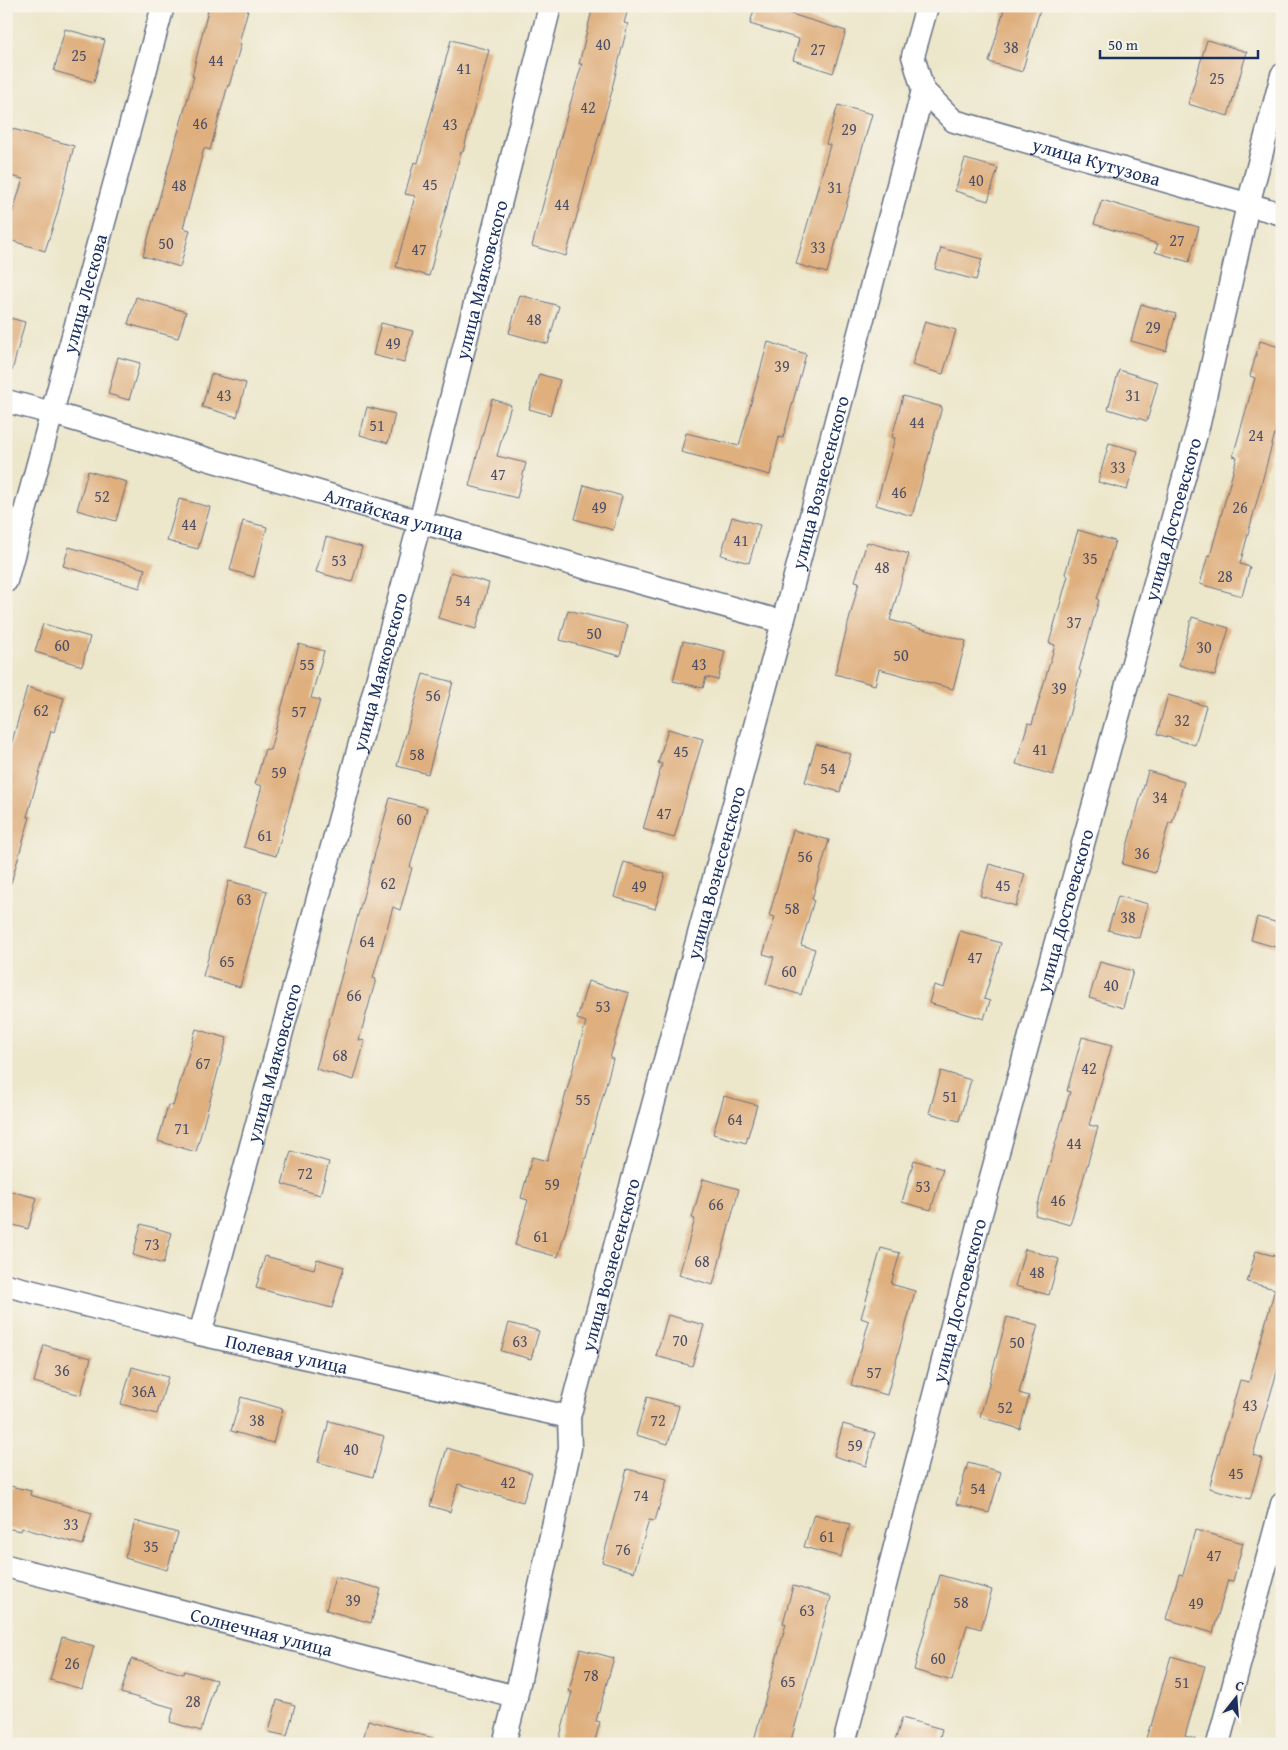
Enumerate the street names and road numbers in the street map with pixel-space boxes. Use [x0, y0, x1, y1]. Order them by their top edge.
street label: улица Кутузова [1028, 130, 1164, 193]
street label: улица Маяковского [447, 197, 515, 364]
street label: улица Лескова [55, 231, 114, 357]
street label: улица Вознесенского [783, 393, 856, 573]
street label: улица Достоевского [1136, 434, 1208, 605]
street label: Алтайская улица [321, 480, 467, 547]
street label: улица Маяковского [344, 589, 414, 756]
street label: улица Вознесенского [679, 783, 752, 963]
street label: улица Достоевского [1028, 826, 1100, 997]
street label: улица Маяковского [238, 980, 308, 1146]
street label: улица Вознесенского [573, 1175, 647, 1355]
street label: улица Достоевского [924, 1215, 993, 1387]
street label: Полевая улица [223, 1326, 351, 1381]
street label: Солнечная улица [188, 1600, 336, 1663]

